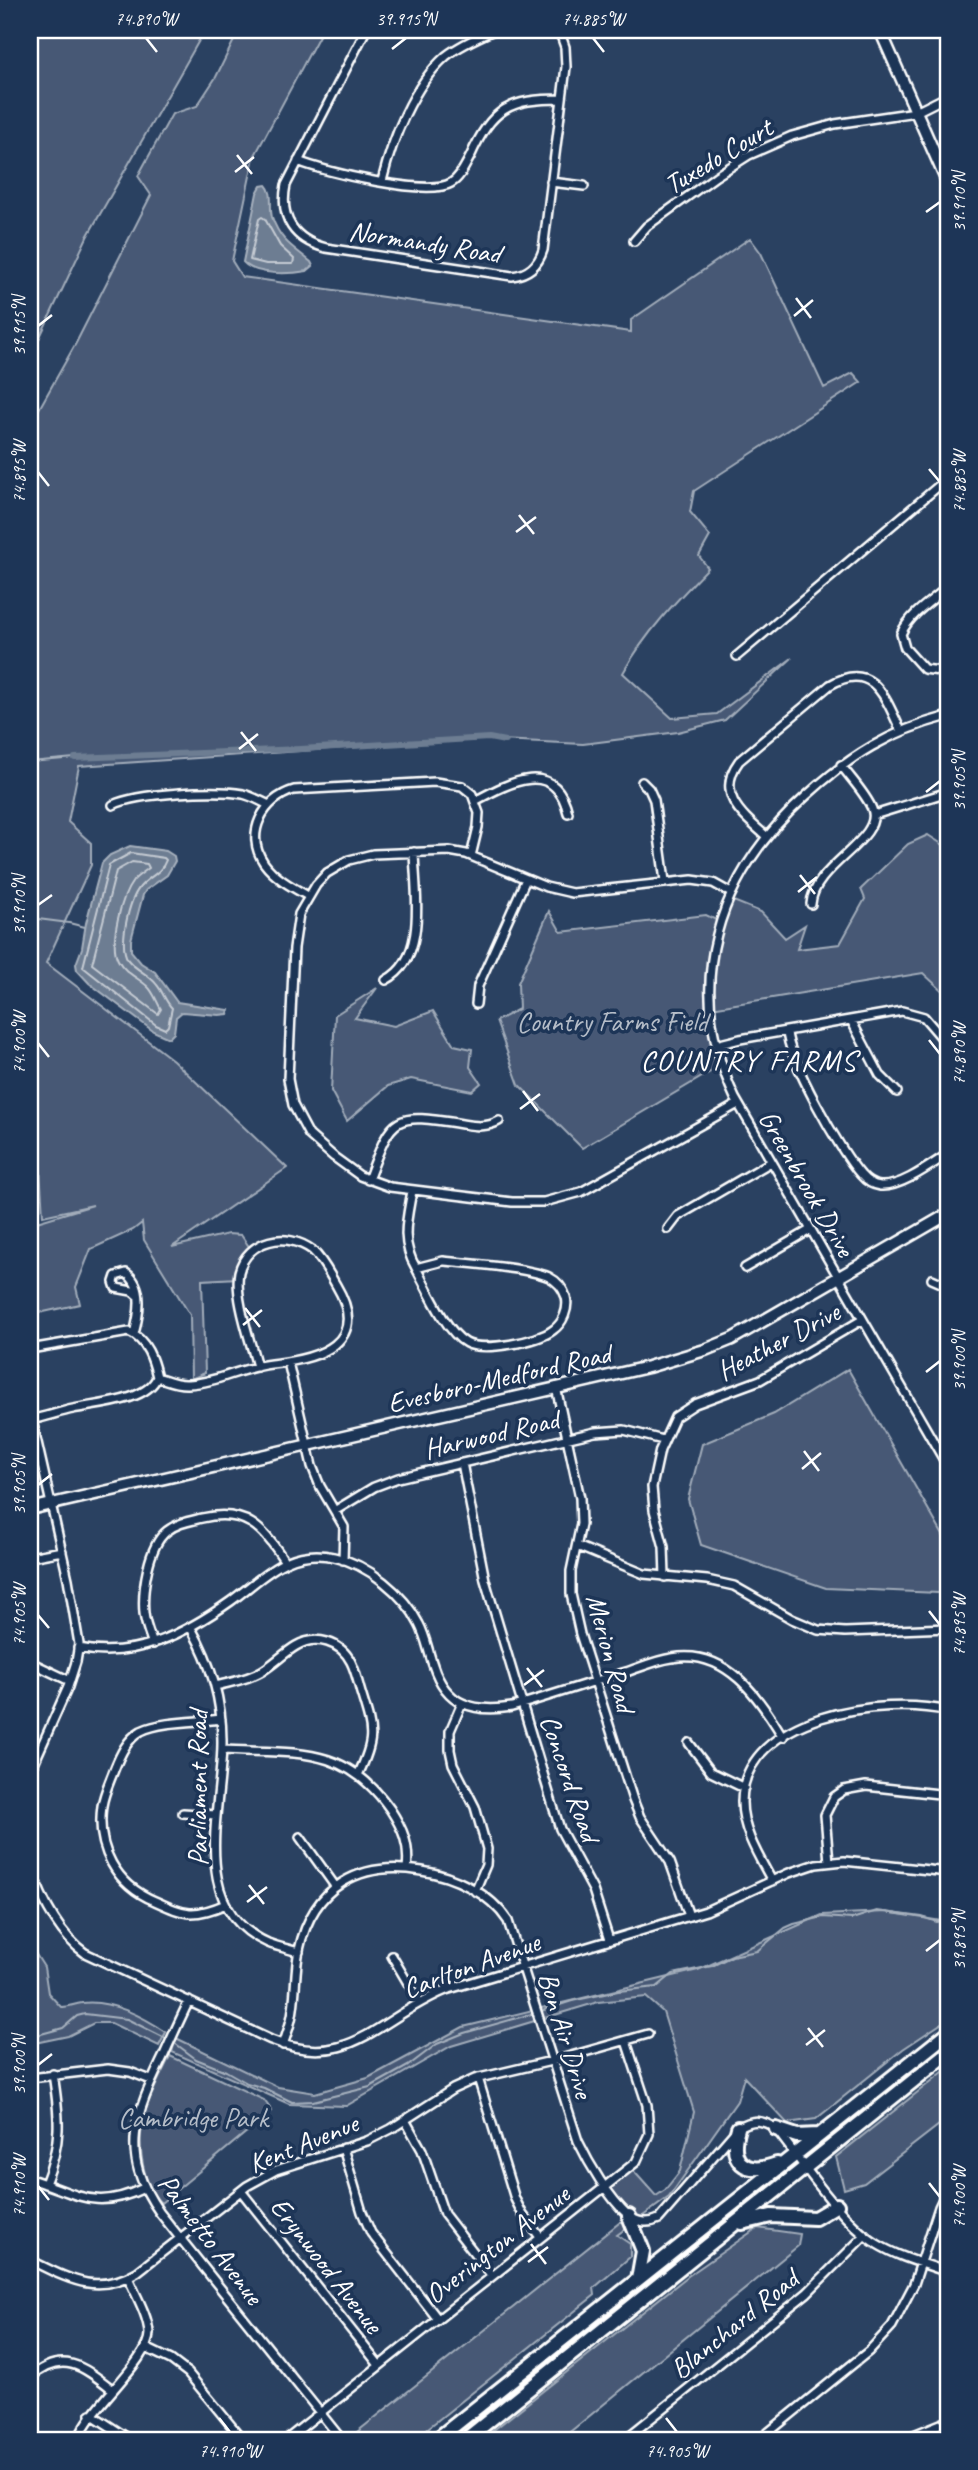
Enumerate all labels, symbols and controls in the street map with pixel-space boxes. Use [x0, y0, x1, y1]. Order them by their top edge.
text: 74.890°W [115, 8, 180, 30]
text: 39.915°N [376, 8, 439, 30]
text: 74.885°W [562, 8, 627, 30]
street label: Tuxedo Court [658, 109, 781, 202]
text: 39.910°N [948, 169, 970, 232]
street label: Normandy Road [347, 213, 507, 272]
text: 39.915°N [8, 293, 30, 356]
text: 74.895°W [8, 438, 30, 503]
text: 74.885°W [948, 448, 970, 513]
text: 39.905°N [948, 748, 970, 811]
text: 39.910°N [8, 872, 30, 935]
park label: Country Farms Field [516, 1004, 712, 1039]
text: 74.900°W [8, 1009, 30, 1074]
text: 74.890°W [948, 1020, 970, 1085]
district label: COUNTRY FARMS [640, 1041, 861, 1079]
street label: Greenbrook Drive [751, 1103, 864, 1264]
street label: Heather Drive [710, 1293, 847, 1388]
text: 39.900°N [948, 1328, 970, 1391]
street label: Evesboro-Medford Road [384, 1334, 618, 1421]
street label: Harwood Road [420, 1401, 566, 1466]
text: 39.905°N [8, 1452, 30, 1515]
text: 74.905°W [8, 1581, 30, 1646]
street label: Merion Road [578, 1590, 645, 1720]
text: 74.895°W [948, 1591, 970, 1656]
street label: Parliament Road [180, 1706, 215, 1866]
street label: Concord Road [532, 1710, 609, 1849]
text: 39.895°N [948, 1907, 970, 1970]
street label: Carlton Avenue [398, 1923, 546, 2006]
street label: Bon Air Drive [530, 1968, 602, 2104]
text: 39.900°N [8, 2032, 30, 2095]
park label: Cambridge Park [118, 2100, 271, 2135]
street label: Kent Avenue [243, 2105, 365, 2181]
text: 74.910°W [8, 2152, 30, 2217]
text: 74.900°W [948, 2163, 970, 2228]
street label: Palmetto Avenue [150, 2167, 273, 2313]
street label: Overington Avenue [418, 2176, 578, 2311]
street label: Erynwood Avenue [263, 2190, 392, 2342]
street label: Blanchard Road [663, 2259, 808, 2386]
text: 74.910°W [199, 2440, 264, 2462]
text: 74.905°W [646, 2440, 711, 2462]

